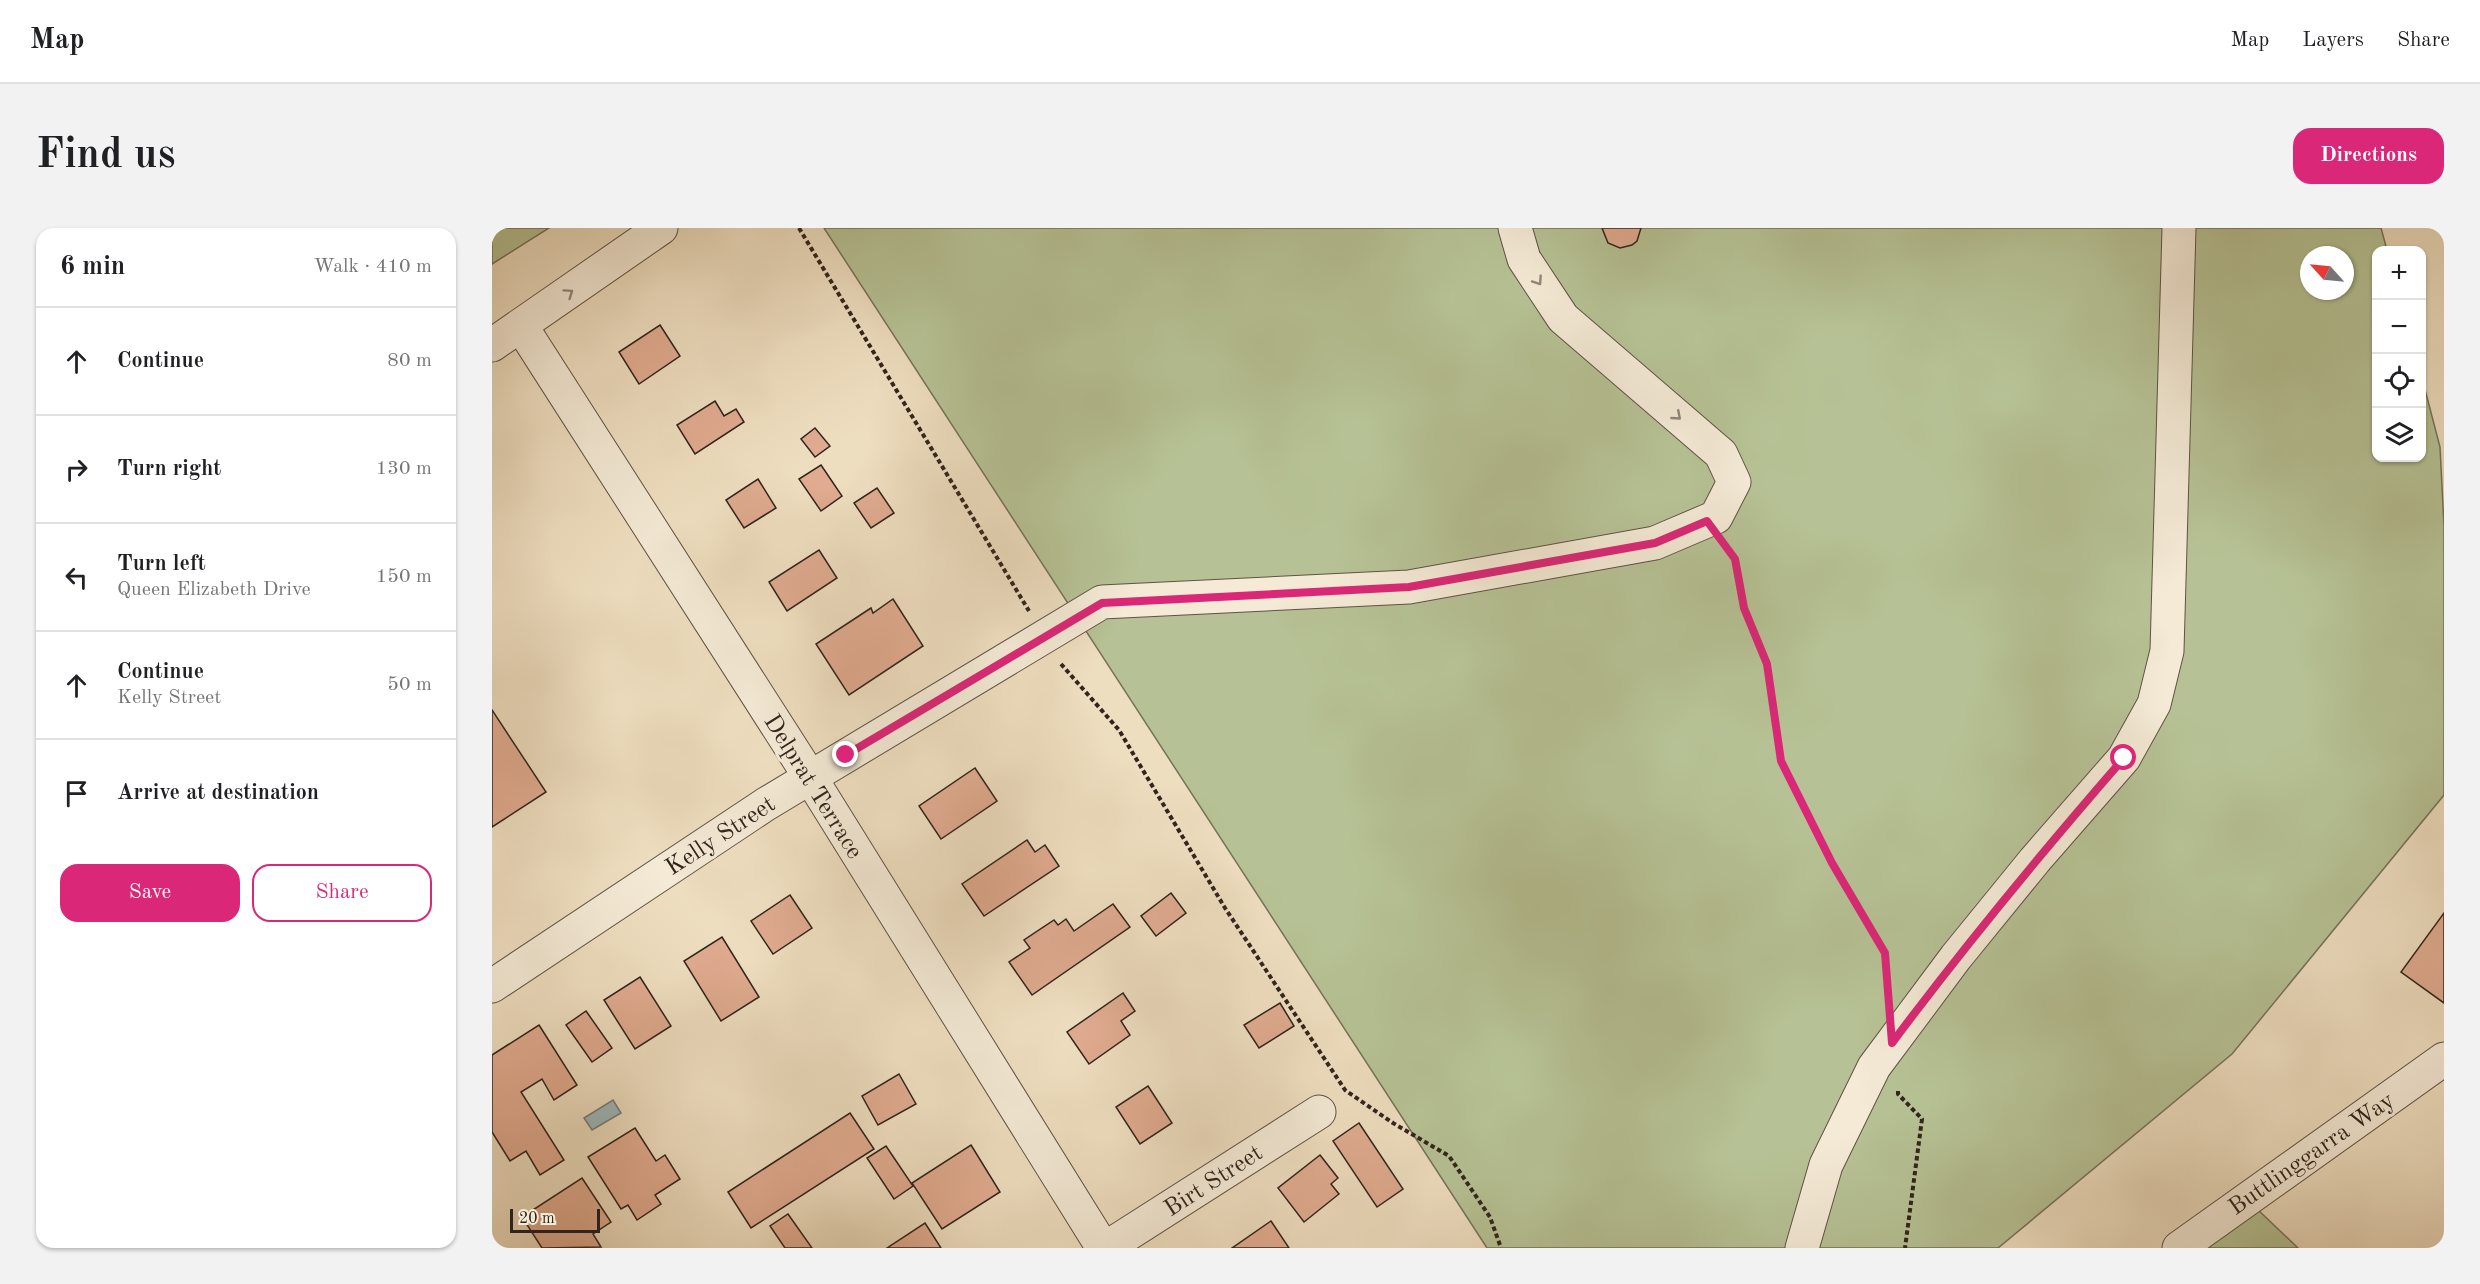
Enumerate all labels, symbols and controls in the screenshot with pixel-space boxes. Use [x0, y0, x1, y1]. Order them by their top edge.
text: Map [30, 27, 84, 55]
text: Map [2230, 30, 2269, 51]
text: Layers [2302, 30, 2364, 51]
text: Share [2397, 30, 2450, 51]
button: Directions [2293, 128, 2444, 184]
text: Find us [36, 135, 175, 177]
north arrow [2300, 246, 2354, 300]
map controls [2372, 246, 2426, 462]
button: + [2372, 246, 2426, 300]
text: 6 min [60, 254, 125, 280]
text: Walk · 410 m [313, 257, 432, 277]
one-way arrow [1531, 274, 1542, 285]
one-way arrow [562, 289, 573, 300]
button: − [2372, 300, 2426, 354]
icon: ahead [60, 345, 93, 378]
text: Continue [117, 350, 204, 372]
text: 80 m [387, 351, 432, 371]
button: locate [2372, 354, 2426, 408]
button: layers [2372, 408, 2426, 462]
one-way arrow [1670, 409, 1681, 420]
icon: right [60, 453, 93, 486]
text: Turn right [117, 458, 221, 480]
text: 130 m [376, 459, 432, 479]
text: Turn left [117, 553, 206, 575]
icon: left [60, 561, 93, 594]
text: 150 m [376, 567, 432, 587]
text: Queen Elizabeth Drive [117, 580, 311, 600]
text: Continue [117, 661, 204, 683]
icon: ahead [60, 669, 93, 702]
text: 50 m [387, 675, 432, 695]
text: Kelly Street [117, 688, 221, 708]
street label: Delprat Terrace [758, 711, 866, 863]
route end [832, 741, 858, 767]
route start [2110, 744, 2136, 770]
icon: arrive [60, 777, 93, 810]
text: Arrive at destination [117, 782, 319, 804]
street label: Kelly Street [662, 793, 780, 881]
button: Save [60, 864, 240, 922]
button: Share [252, 864, 432, 922]
street label: Buttlinggarra Way [2225, 1088, 2400, 1221]
street label: Birt Street [1161, 1141, 1267, 1222]
scale bar [510, 1206, 600, 1234]
text: 20 m [519, 1211, 555, 1227]

